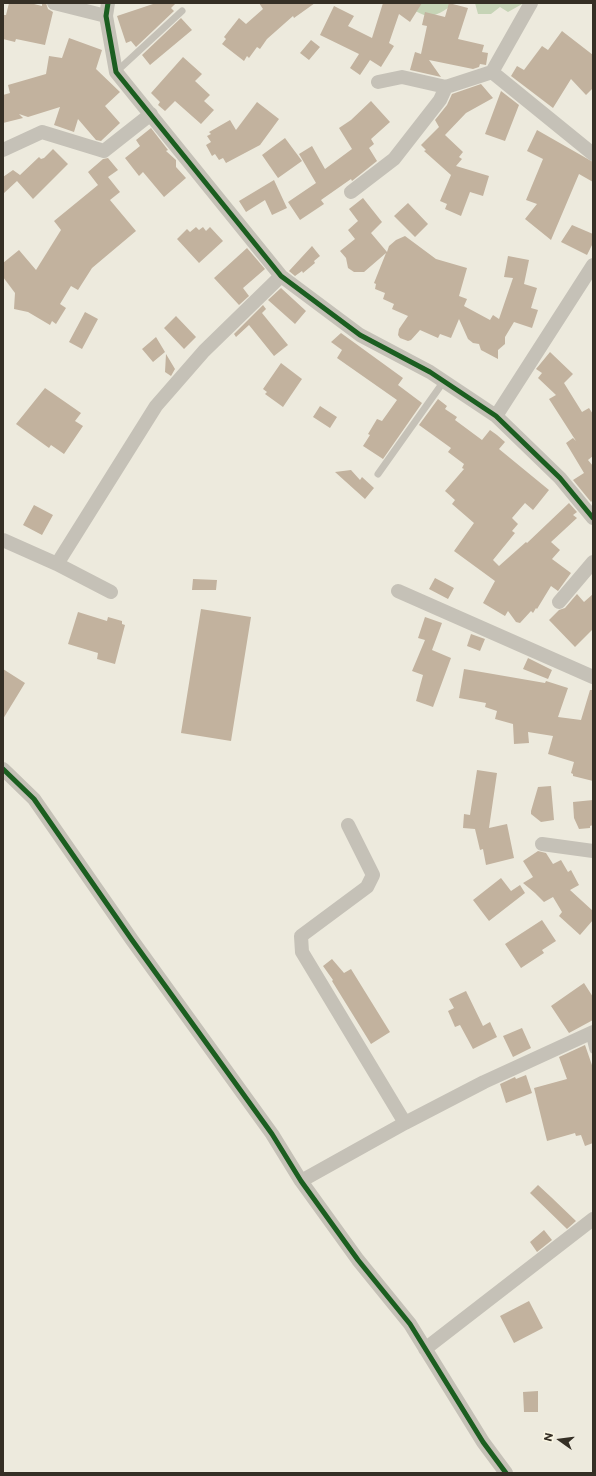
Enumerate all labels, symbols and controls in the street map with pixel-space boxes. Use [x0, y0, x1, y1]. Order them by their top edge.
north arrow [540, 1420, 580, 1460]
text: N [541, 1431, 555, 1443]

